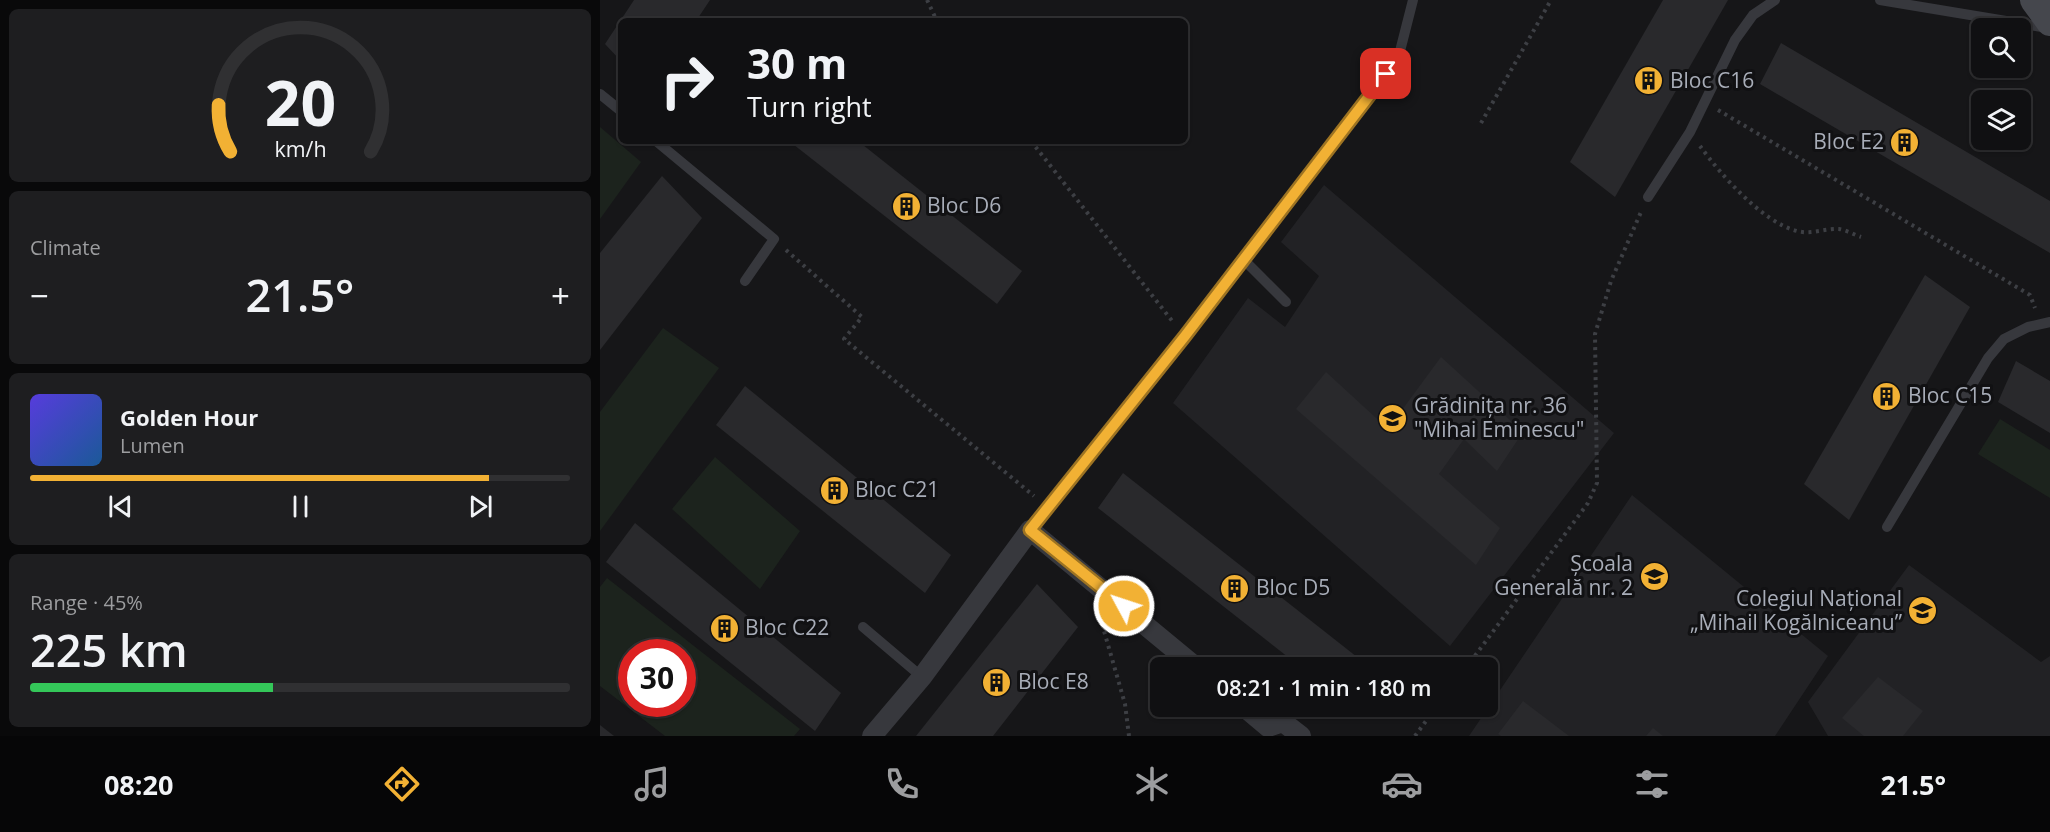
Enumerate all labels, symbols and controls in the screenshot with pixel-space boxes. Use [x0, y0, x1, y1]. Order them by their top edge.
map controls [1971, 18, 2031, 150]
button: search [1971, 18, 2031, 78]
text: 30 m [747, 34, 847, 91]
icon: right [648, 42, 726, 120]
pin [1360, 48, 1411, 99]
icon: arrive [1369, 57, 1402, 90]
text: 20 [264, 60, 336, 145]
building icon: Bloc C16 [1633, 65, 1665, 97]
place label: Bloc C16 [1670, 66, 1754, 94]
text: Turn right [747, 88, 872, 125]
button: layers [1971, 90, 2031, 150]
building icon: Bloc E2 [1889, 126, 1921, 158]
place label: Bloc E2 [1813, 127, 1884, 155]
text: km/h [274, 135, 326, 164]
building icon: Bloc D6 [890, 190, 922, 222]
place label: Bloc D6 [927, 191, 1001, 219]
text: Climate [30, 234, 101, 261]
text: 21.5° [246, 264, 354, 325]
text: − [30, 273, 49, 318]
text: + [551, 273, 570, 318]
building icon: Bloc C15 [1871, 380, 1903, 412]
place label: Bloc C15 [1908, 381, 1992, 409]
place label: Grădinița nr. 36 "Mihai Eminescu" [1414, 391, 1584, 443]
text: Golden Hour [120, 402, 258, 432]
school or university icon: Grădinița nr. 36 "Mihai Eminescu" [1377, 402, 1409, 434]
text: Lumen [120, 432, 185, 459]
building icon: Bloc C21 [818, 474, 850, 506]
place label: Bloc C21 [855, 475, 939, 503]
icon: previous [104, 490, 137, 523]
icon: pause [284, 490, 317, 523]
icon: next [464, 490, 497, 523]
place label: Școala Generală nr. 2 [1494, 549, 1633, 601]
school or university icon: Școala Generală nr. 2 [1638, 560, 1670, 592]
building icon: Bloc D5 [1219, 572, 1251, 604]
place label: Bloc D5 [1256, 573, 1330, 601]
position arrow [1092, 574, 1156, 638]
place label: Colegiul Național „Mihail Kogălniceanu” [1690, 584, 1903, 636]
text: Range · 45% [30, 589, 143, 616]
school or university icon: Colegiul Național „Mihail Kogălniceanu” [1907, 595, 1939, 627]
building icon: Bloc C22 [708, 612, 740, 644]
place label: Bloc C22 [745, 613, 829, 641]
text: 225 km [30, 619, 188, 680]
speed limit sign: 30 [618, 639, 696, 717]
building icon: Bloc E8 [981, 666, 1013, 698]
place label: Bloc E8 [1018, 667, 1089, 695]
text: 08:21 · 1 min · 180 m [1216, 672, 1432, 702]
icon: directions [381, 763, 423, 805]
icon: music [631, 763, 673, 805]
icon: phone [881, 763, 923, 805]
icon: climate [1131, 763, 1173, 805]
icon: car [1381, 763, 1423, 805]
icon: filters [1631, 763, 1673, 805]
text: 08:20 [104, 766, 173, 803]
text: 21.5° [1880, 766, 1946, 803]

